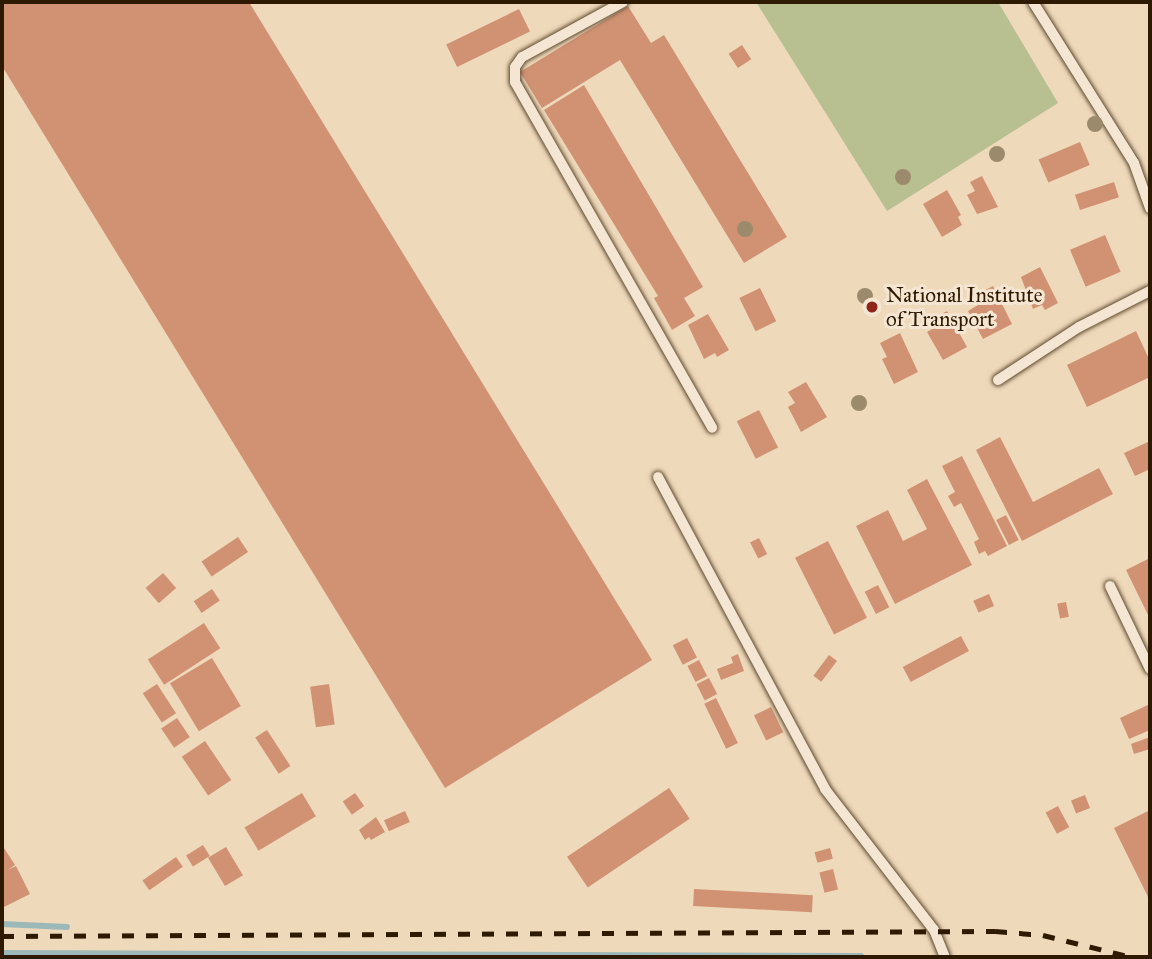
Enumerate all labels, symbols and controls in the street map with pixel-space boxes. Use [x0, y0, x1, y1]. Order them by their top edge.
place label: National Institute of Transport [886, 282, 1042, 332]
marker: National Institute of Transport [864, 299, 880, 315]

